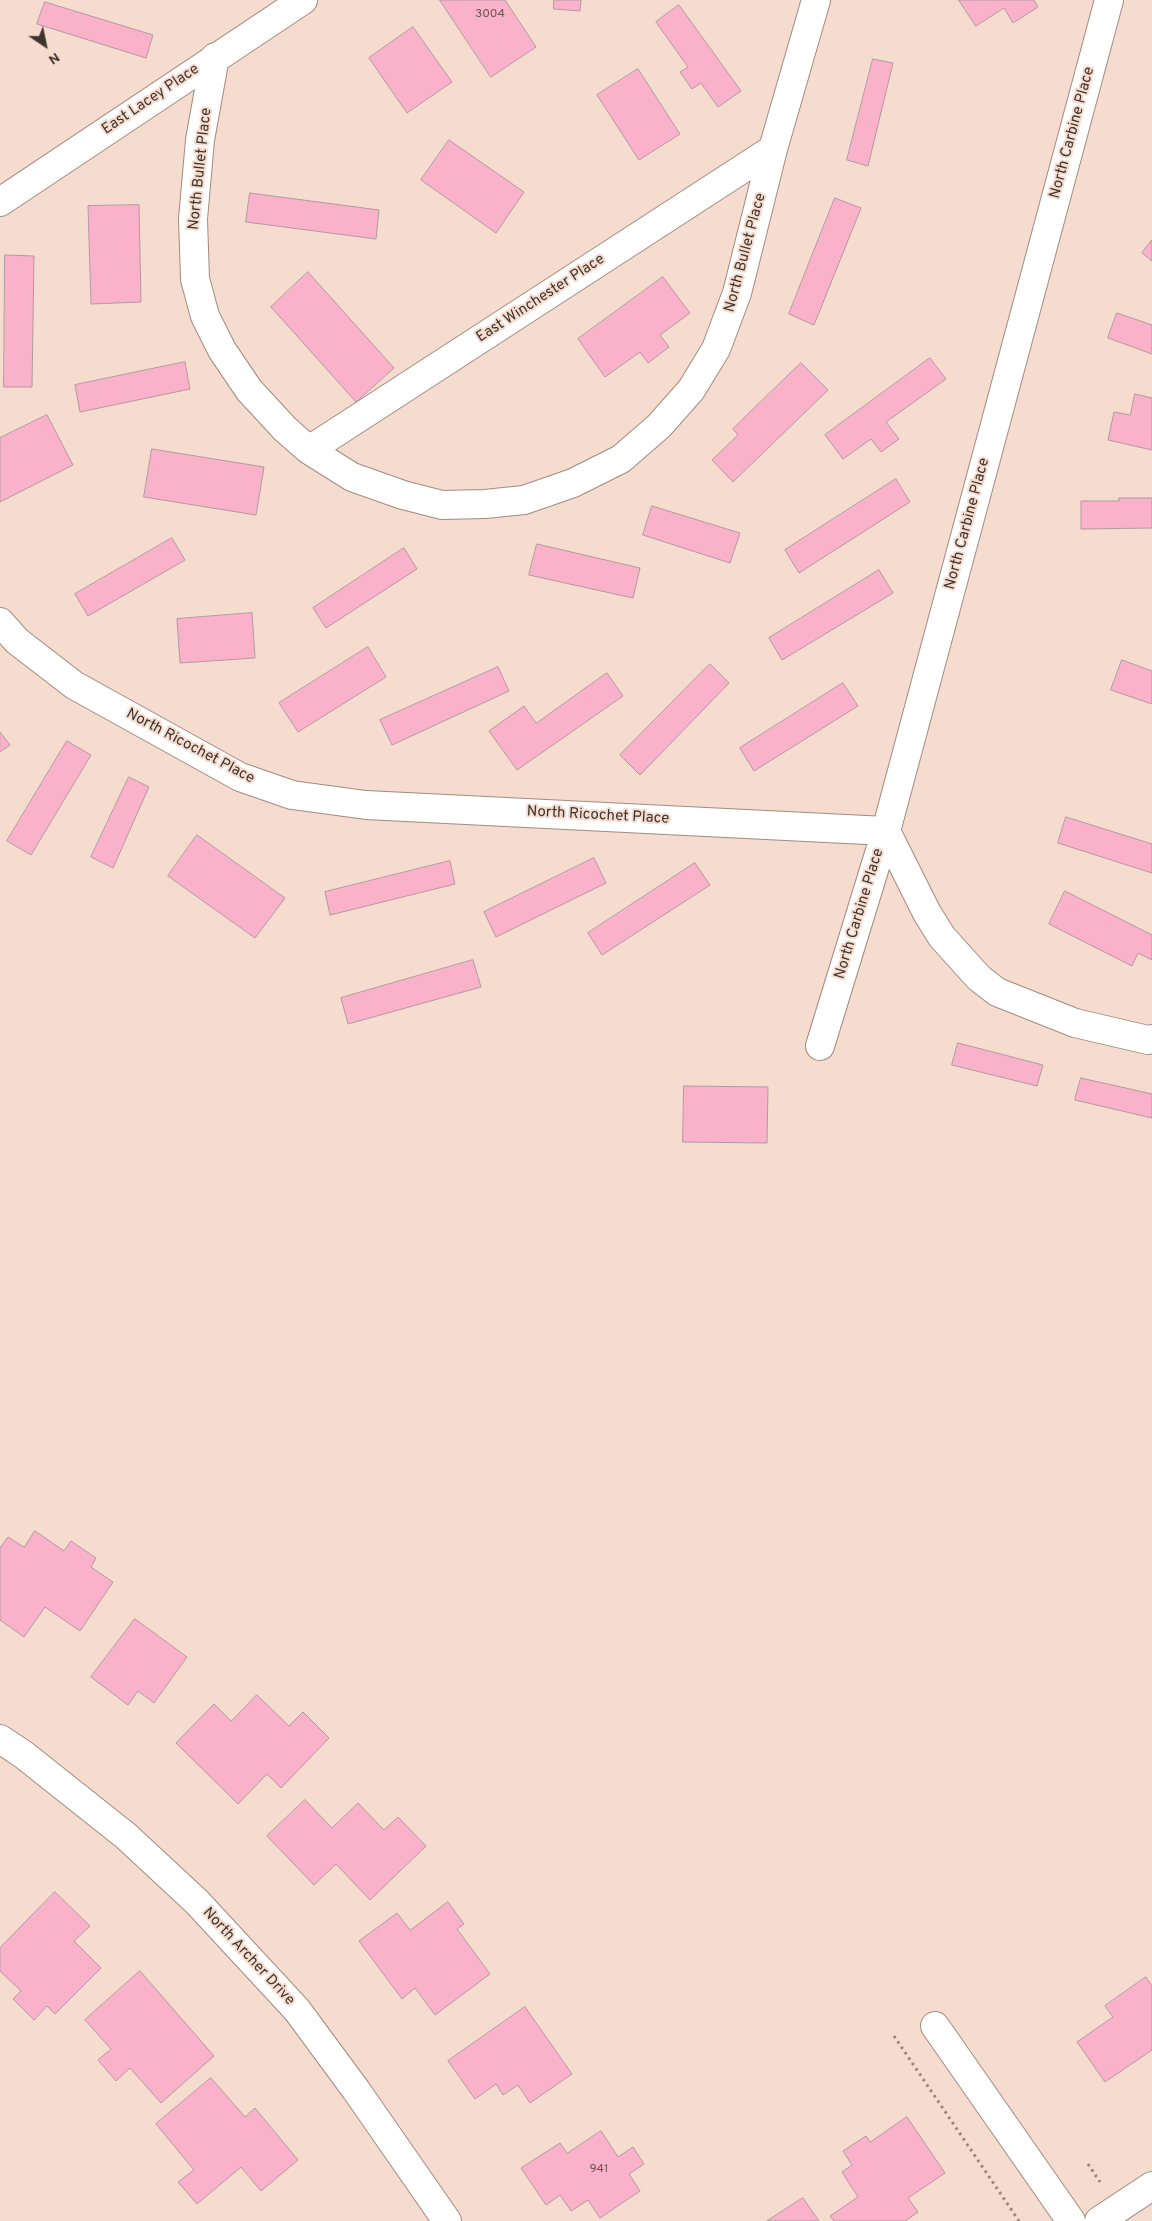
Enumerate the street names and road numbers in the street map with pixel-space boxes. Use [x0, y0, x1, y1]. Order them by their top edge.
street label: East Lacey Place [99, 61, 203, 139]
street label: North Carbine Place [1047, 65, 1099, 201]
street label: North Bullet Place [186, 107, 216, 231]
street label: North Bullet Place [721, 191, 771, 315]
street label: East Winchester Place [474, 251, 608, 347]
street label: North Carbine Place [942, 456, 994, 592]
street label: North Ricochet Place [123, 706, 257, 788]
street label: North Ricochet Place [526, 803, 670, 829]
street label: North Carbine Place [832, 847, 888, 981]
street label: North Archer Drive [198, 1904, 298, 2010]

